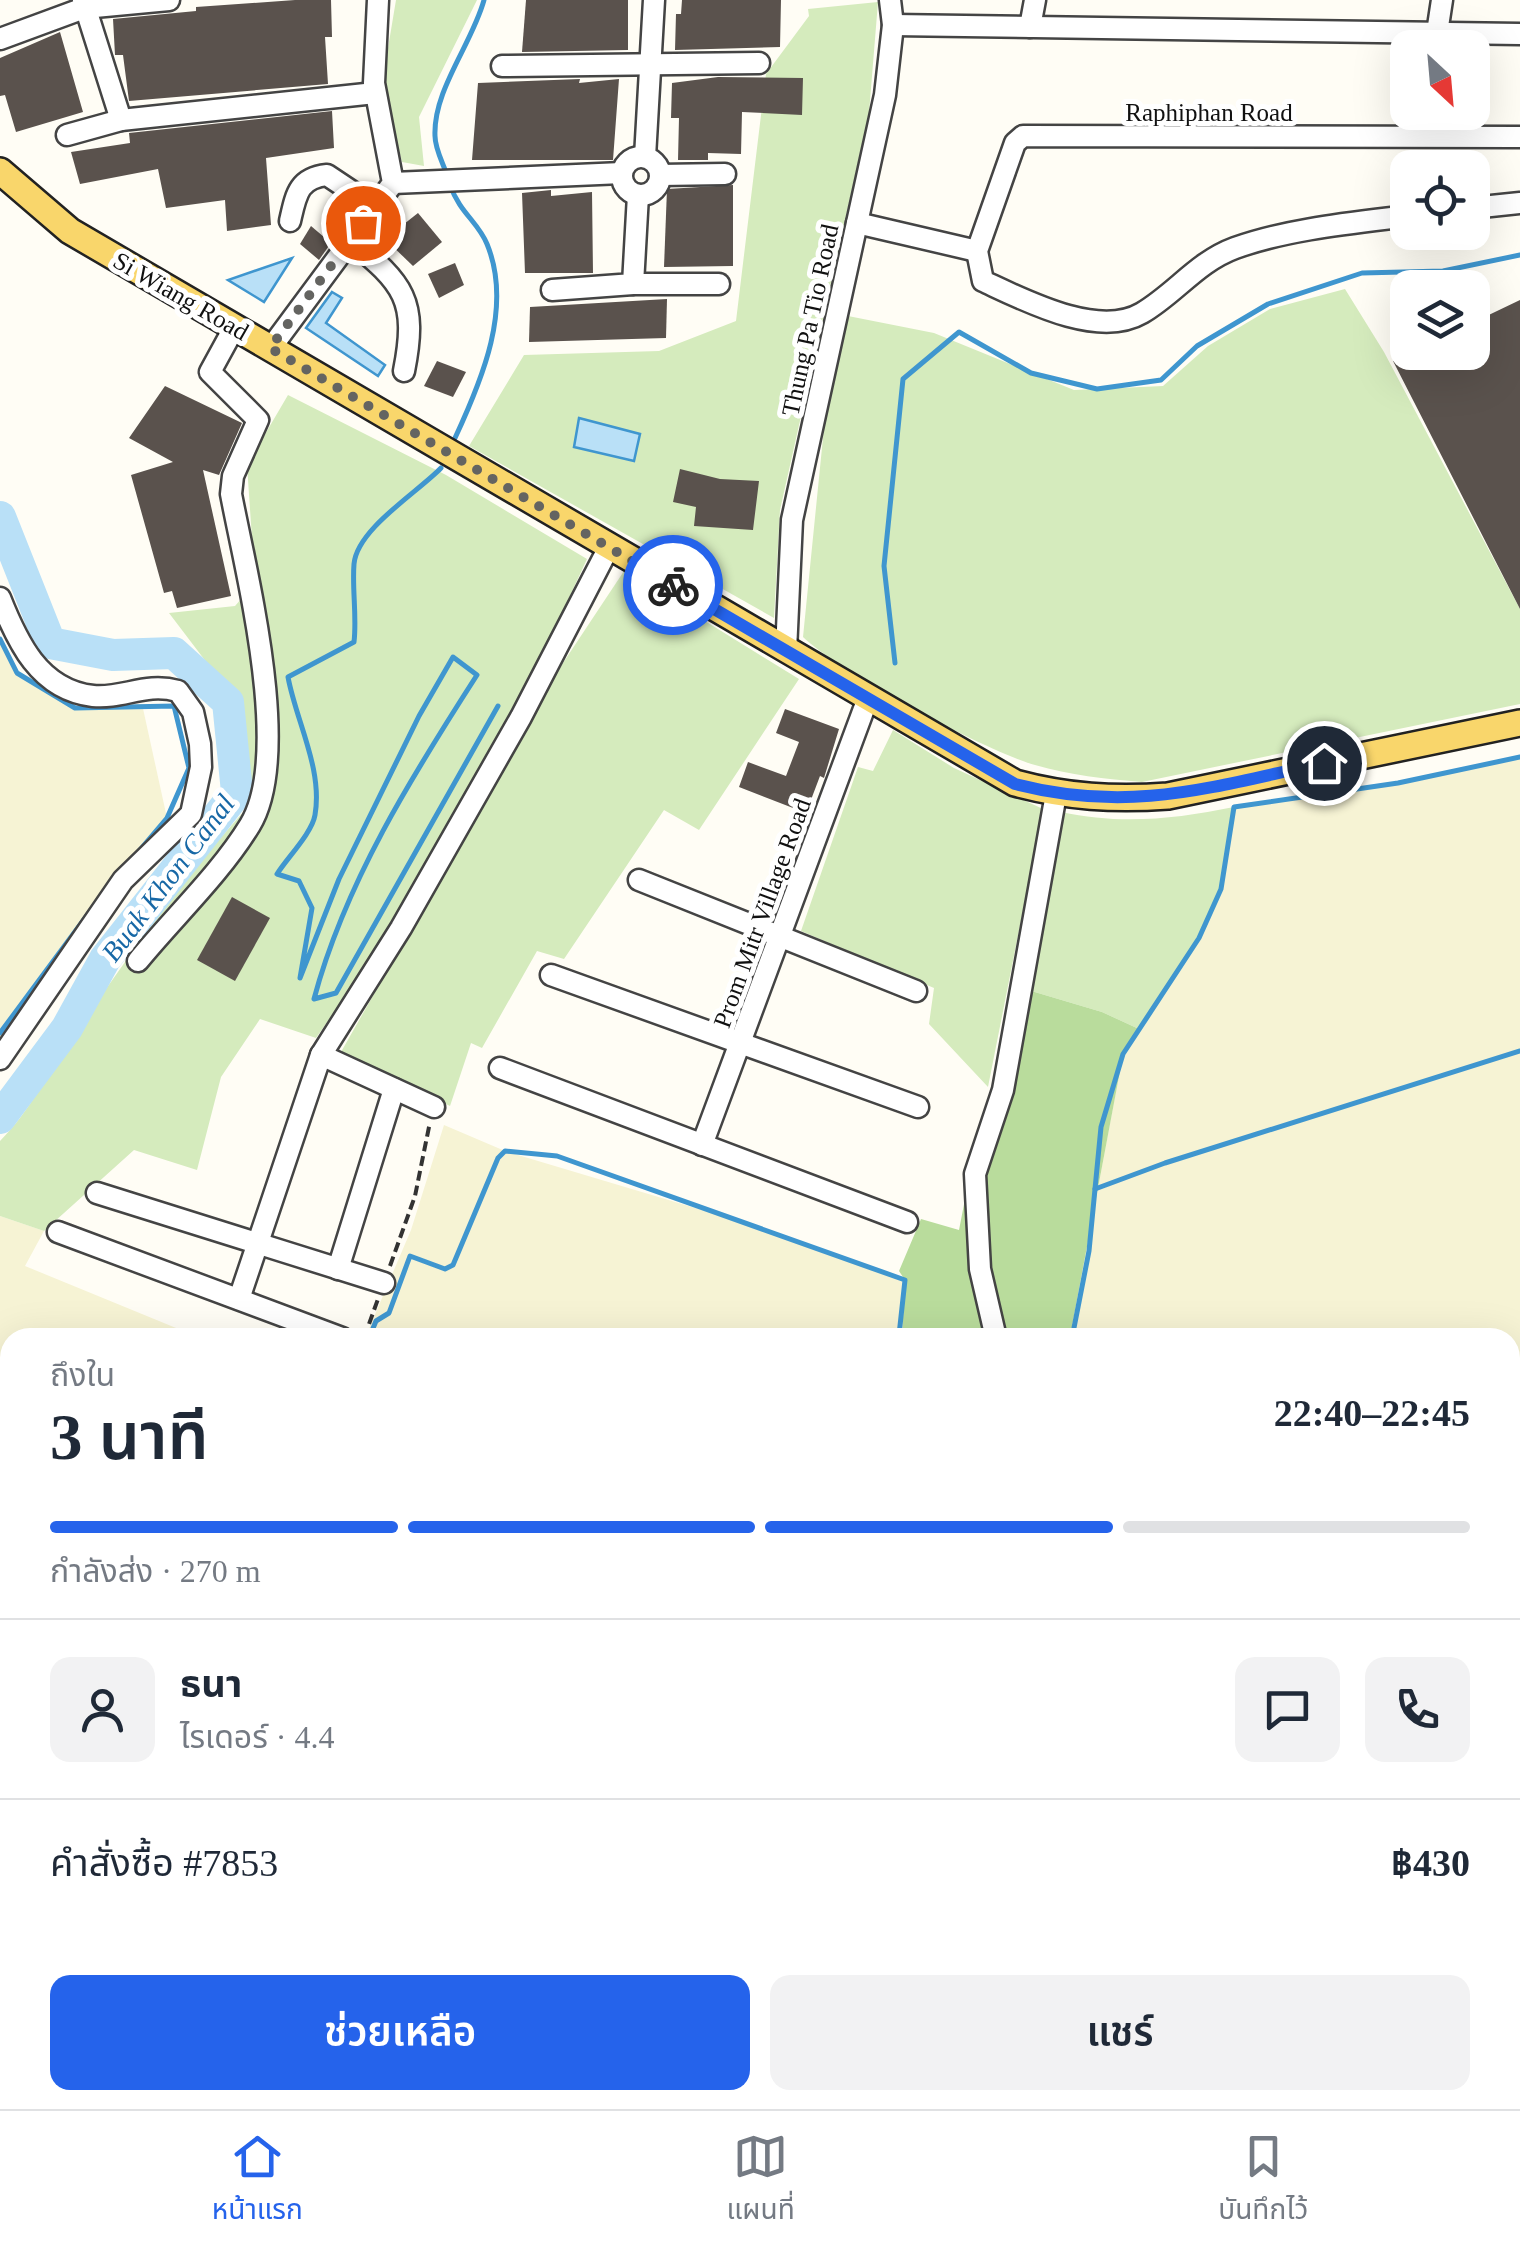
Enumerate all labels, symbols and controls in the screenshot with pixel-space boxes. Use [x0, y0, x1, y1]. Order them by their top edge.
north arrow [1390, 30, 1490, 130]
map controls [1390, 30, 1490, 370]
street label: Raphiphan Road [1125, 99, 1293, 126]
button: locate [1390, 150, 1490, 250]
pin [321, 181, 406, 266]
icon: bag [336, 196, 391, 251]
street label: Thung Pa Tio Road [777, 221, 844, 418]
street label: Si Wiang Road [109, 246, 254, 346]
button: layers [1390, 270, 1490, 370]
courier [623, 535, 723, 635]
icon: bike [646, 558, 701, 613]
pin [1282, 721, 1367, 806]
icon: home [1297, 736, 1352, 791]
water label: Buak Khon Canal [95, 788, 241, 967]
street label: Prom Mitr Village Road [708, 794, 816, 1031]
text: ถึงใน [50, 1357, 115, 1393]
text: 22:40–22:45 [1274, 1392, 1470, 1434]
text: 3 นาที [50, 1401, 209, 1473]
text: กำลังส่ง · 270 m [50, 1553, 261, 1589]
button: person [50, 1657, 155, 1762]
button: chat [1235, 1657, 1340, 1762]
button: phone [1365, 1657, 1470, 1762]
text: ธนา [180, 1663, 242, 1705]
text: ไรเดอร์ · 4.4 [180, 1719, 335, 1755]
text: คำสั่งซื้อ #7853 [50, 1842, 278, 1884]
text: ฿430 [1391, 1842, 1470, 1884]
button: ช่วยเหลือ [50, 1975, 750, 2090]
button: แชร์ [770, 1975, 1470, 2090]
tab: หน้าแรก [212, 2129, 303, 2232]
tab: แผนที่ [726, 2129, 795, 2232]
tab: บันทึกไว้ [1218, 2129, 1308, 2232]

